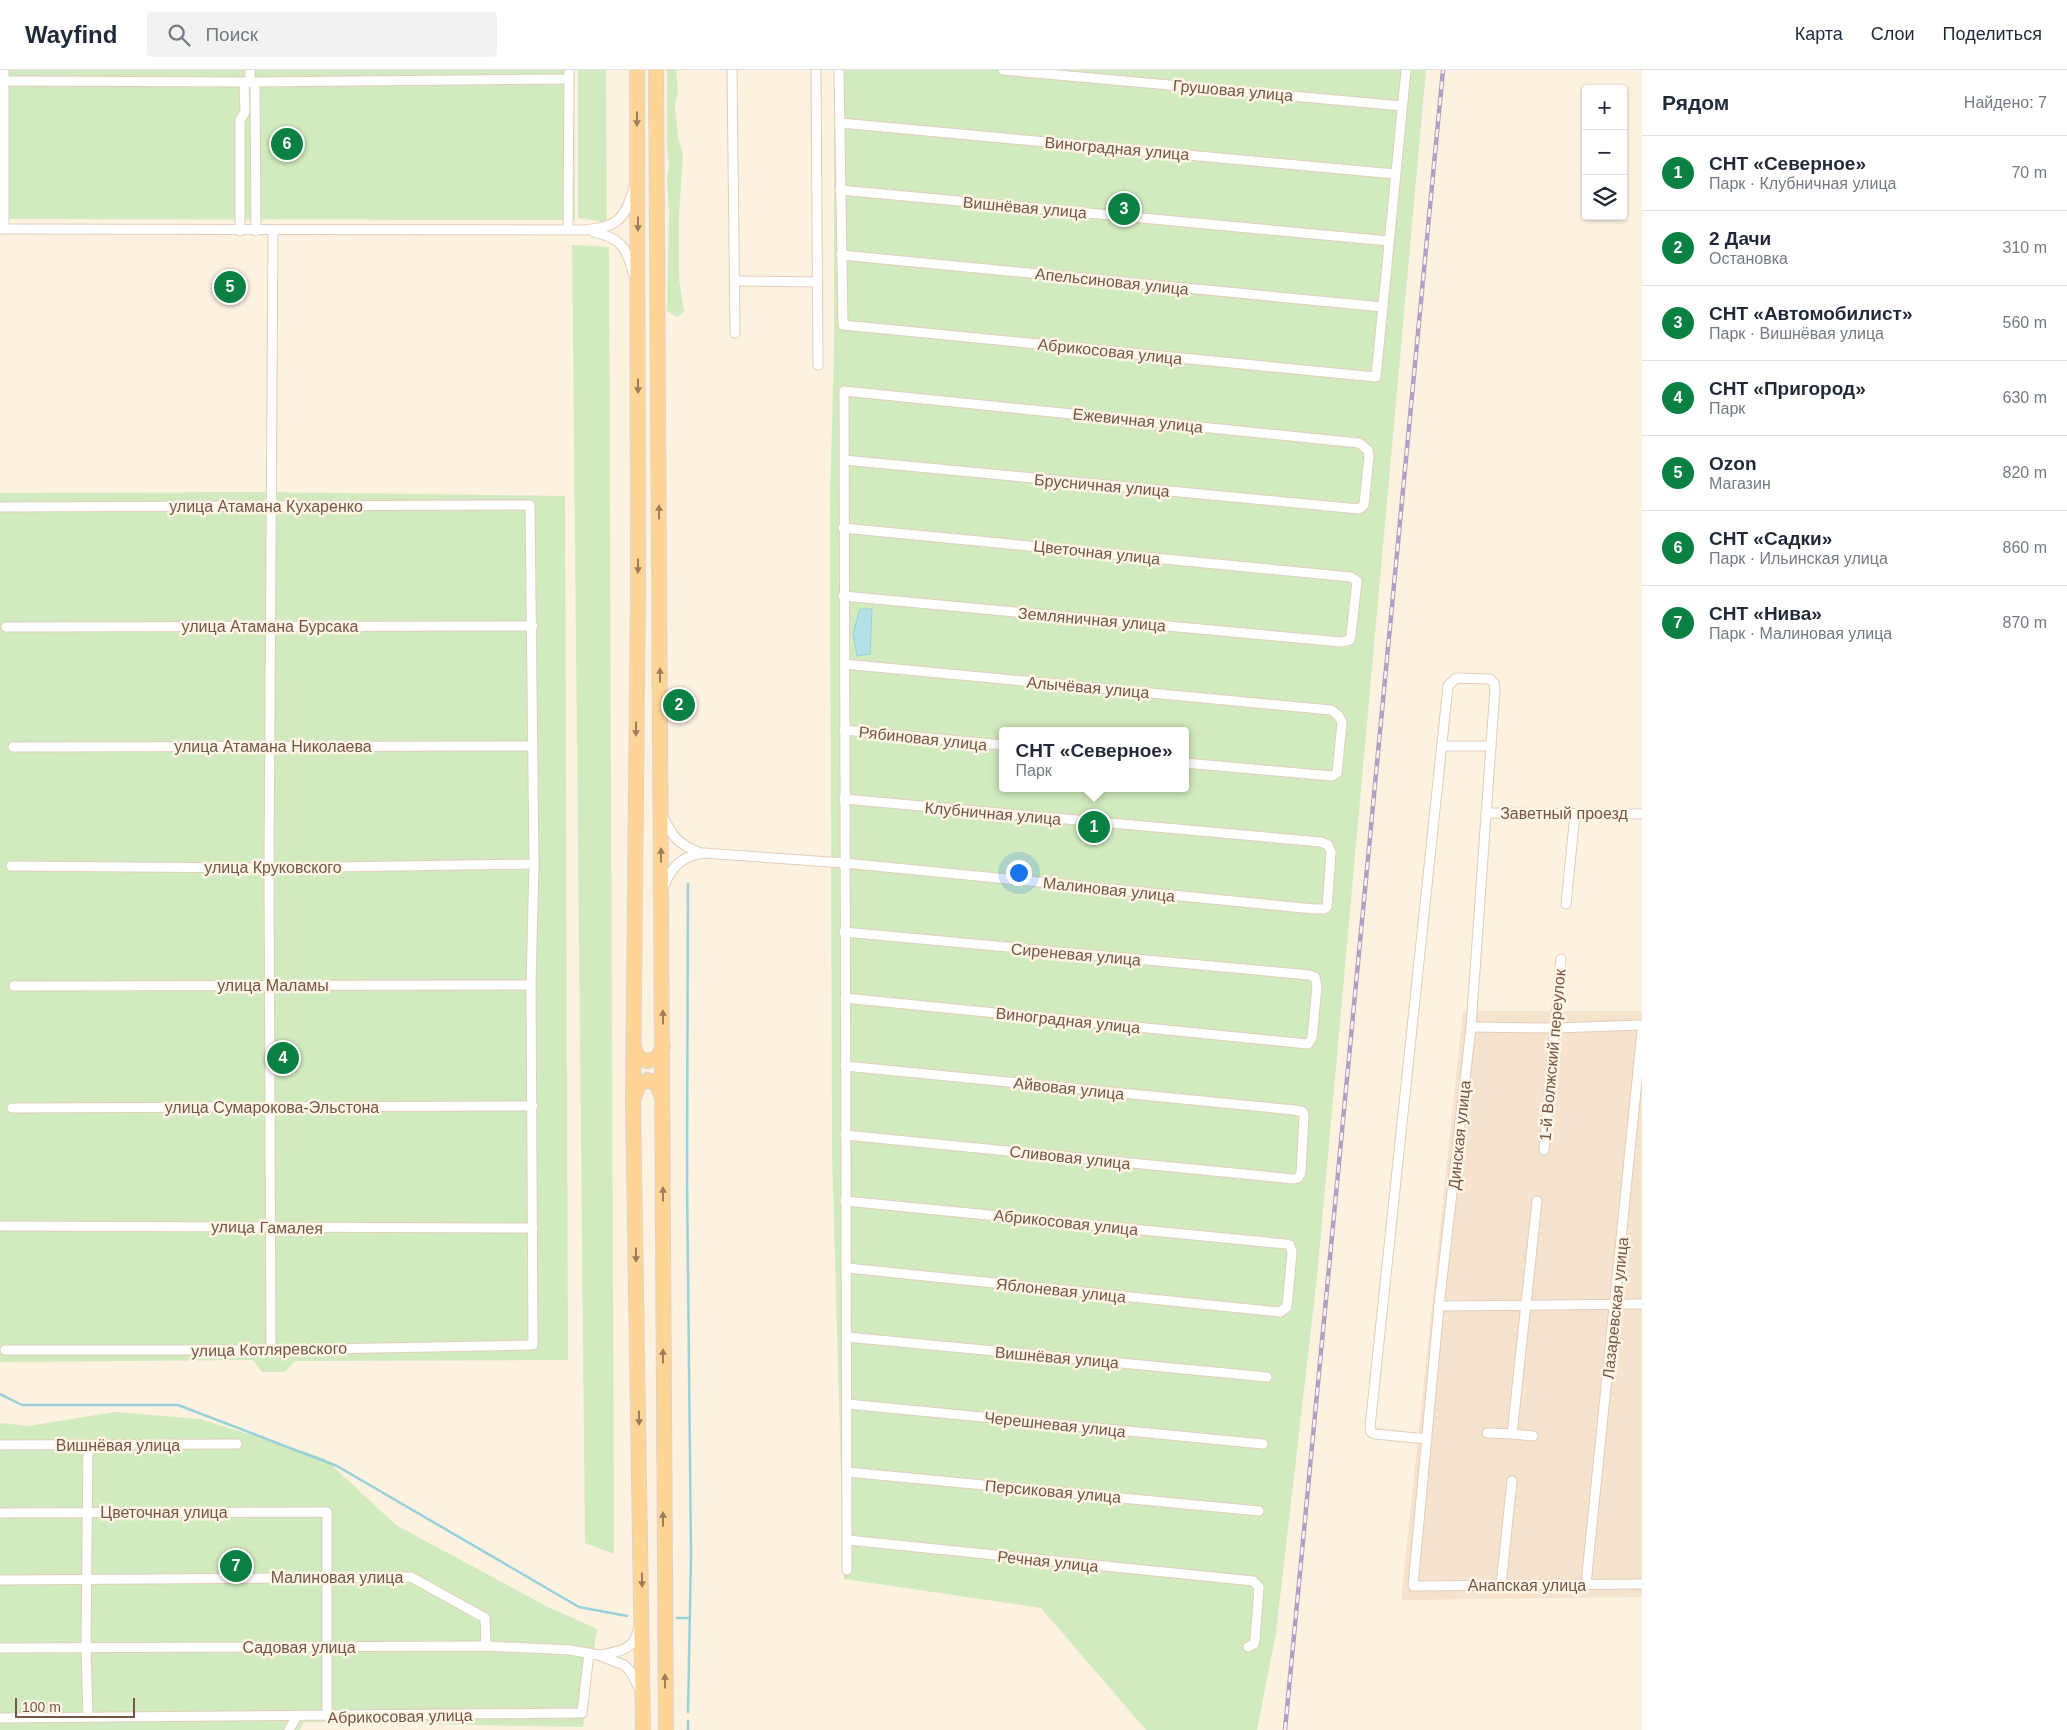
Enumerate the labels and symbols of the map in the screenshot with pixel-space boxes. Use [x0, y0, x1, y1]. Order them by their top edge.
street label: Грушовая улица [1172, 77, 1294, 104]
one-way arrow [633, 111, 641, 127]
pin: 6 [271, 125, 303, 163]
street label: Виноградная улица [1044, 134, 1190, 163]
pin: 3 [1108, 190, 1140, 228]
street label: Вишнёвая улица [962, 194, 1088, 221]
one-way arrow [634, 216, 642, 232]
street label: Апельсиновая улица [1034, 265, 1190, 298]
pin: 5 [214, 268, 246, 306]
street label: Абрикосовая улица [1037, 335, 1183, 368]
one-way arrow [634, 379, 642, 395]
street label: Ежевичная улица [1072, 405, 1204, 436]
street label: Брусничная улица [1033, 471, 1171, 500]
street label: улица Атамана Кухаренко [169, 498, 363, 515]
one-way arrow [655, 504, 663, 520]
street label: Цветочная улица [1033, 537, 1161, 568]
one-way arrow [634, 559, 642, 575]
street label: Земляничная улица [1017, 605, 1167, 634]
street label: улица Атамана Бурсака [182, 618, 359, 635]
one-way arrow [656, 666, 664, 682]
street label: Алычёвая улица [1026, 674, 1150, 701]
pin: 2 [663, 686, 695, 724]
one-way arrow [632, 721, 640, 737]
street label: Рябиновая улица [858, 723, 988, 754]
street label: улица Атамана Николаева [174, 738, 372, 755]
street label: Клубничная улица [924, 799, 1062, 828]
street label: Заветный проезд [1500, 805, 1628, 822]
pin: 1 [1078, 808, 1110, 846]
one-way arrow [657, 846, 665, 862]
street label: улица Круковского [204, 859, 342, 876]
your location [1006, 860, 1032, 886]
street label: Малиновая улица [1042, 874, 1176, 905]
street label: Сиреневая улица [1010, 940, 1142, 969]
street label: 1-й Волжский переулок [1537, 967, 1569, 1142]
street label: улица Маламы [217, 977, 329, 994]
street label: Виноградная улица [995, 1004, 1141, 1037]
one-way arrow [659, 1009, 667, 1025]
pin: 4 [267, 1039, 299, 1077]
street label: Айвовая улица [1013, 1074, 1125, 1103]
street label: Динская улица [1445, 1079, 1474, 1191]
street label: улица Сумарокова-Эльстона [165, 1099, 379, 1116]
street label: Сливовая улица [1009, 1143, 1131, 1172]
one-way arrow [659, 1186, 667, 1202]
street label: Абрикосовая улица [993, 1206, 1139, 1239]
street label: улица Гамалея [211, 1218, 323, 1237]
street label: Лазаревская улица [1600, 1236, 1631, 1380]
one-way arrow [632, 1248, 640, 1264]
street label: Яблоневая улица [995, 1275, 1127, 1306]
street label: улица Котляревского [191, 1340, 347, 1359]
street label: Вишнёвая улица [994, 1344, 1120, 1371]
one-way arrow [659, 1348, 667, 1364]
street label: Черешневая улица [983, 1409, 1127, 1440]
one-way arrow [635, 1410, 643, 1426]
street label: Вишнёвая улица [56, 1437, 180, 1454]
street label: Персиковая улица [984, 1477, 1122, 1506]
street label: Цветочная улица [100, 1504, 228, 1521]
one-way arrow [659, 1511, 667, 1527]
pin: 7 [220, 1547, 252, 1585]
street label: Речная улица [997, 1548, 1099, 1575]
street label: Малиновая улица [271, 1569, 403, 1586]
one-way arrow [638, 1573, 646, 1589]
street label: Анапская улица [1468, 1577, 1586, 1594]
street label: Садовая улица [242, 1639, 356, 1656]
one-way arrow [661, 1673, 669, 1689]
scale bar [15, 1695, 135, 1718]
street label: Абрикосовая улица [327, 1707, 473, 1726]

